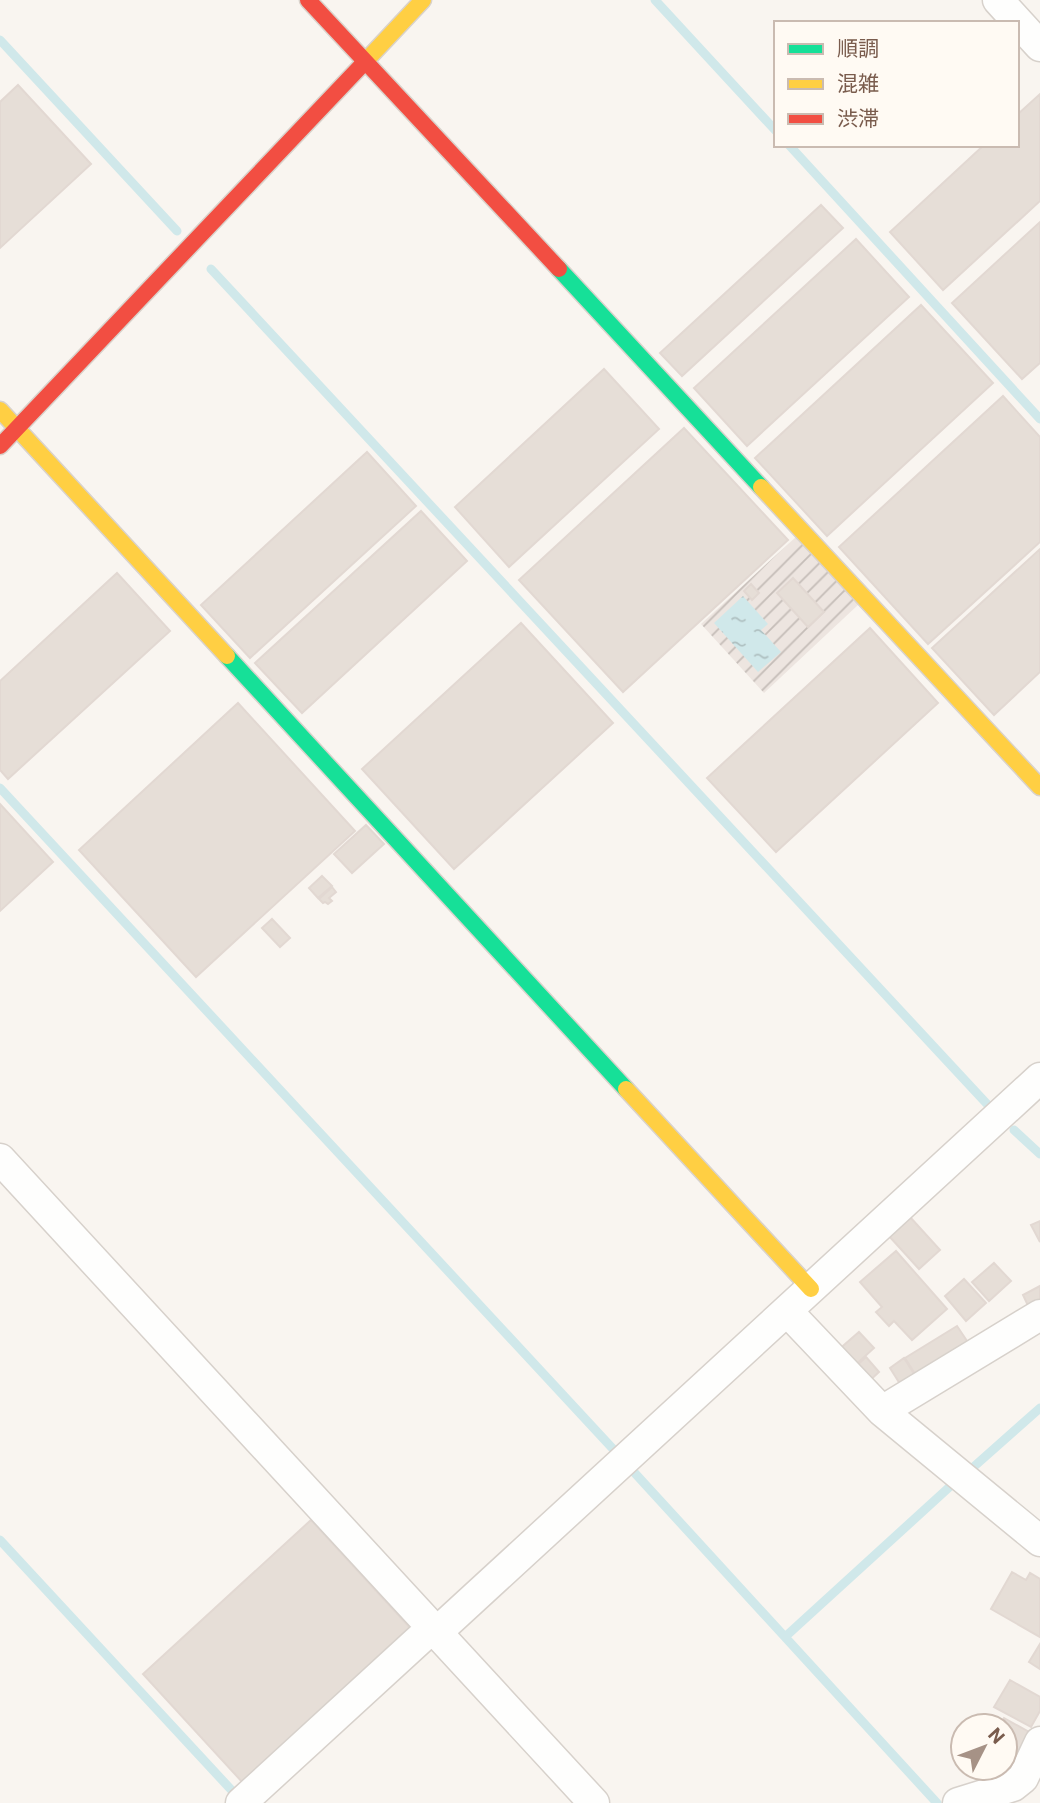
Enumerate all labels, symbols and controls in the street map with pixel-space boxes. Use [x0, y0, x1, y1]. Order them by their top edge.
legend [774, 21, 1019, 147]
text: 順調 [837, 37, 879, 61]
text: 混雑 [837, 72, 879, 96]
text: 渋滞 [837, 107, 879, 131]
north arrow [949, 1712, 1019, 1782]
text: N [983, 1723, 1009, 1749]

